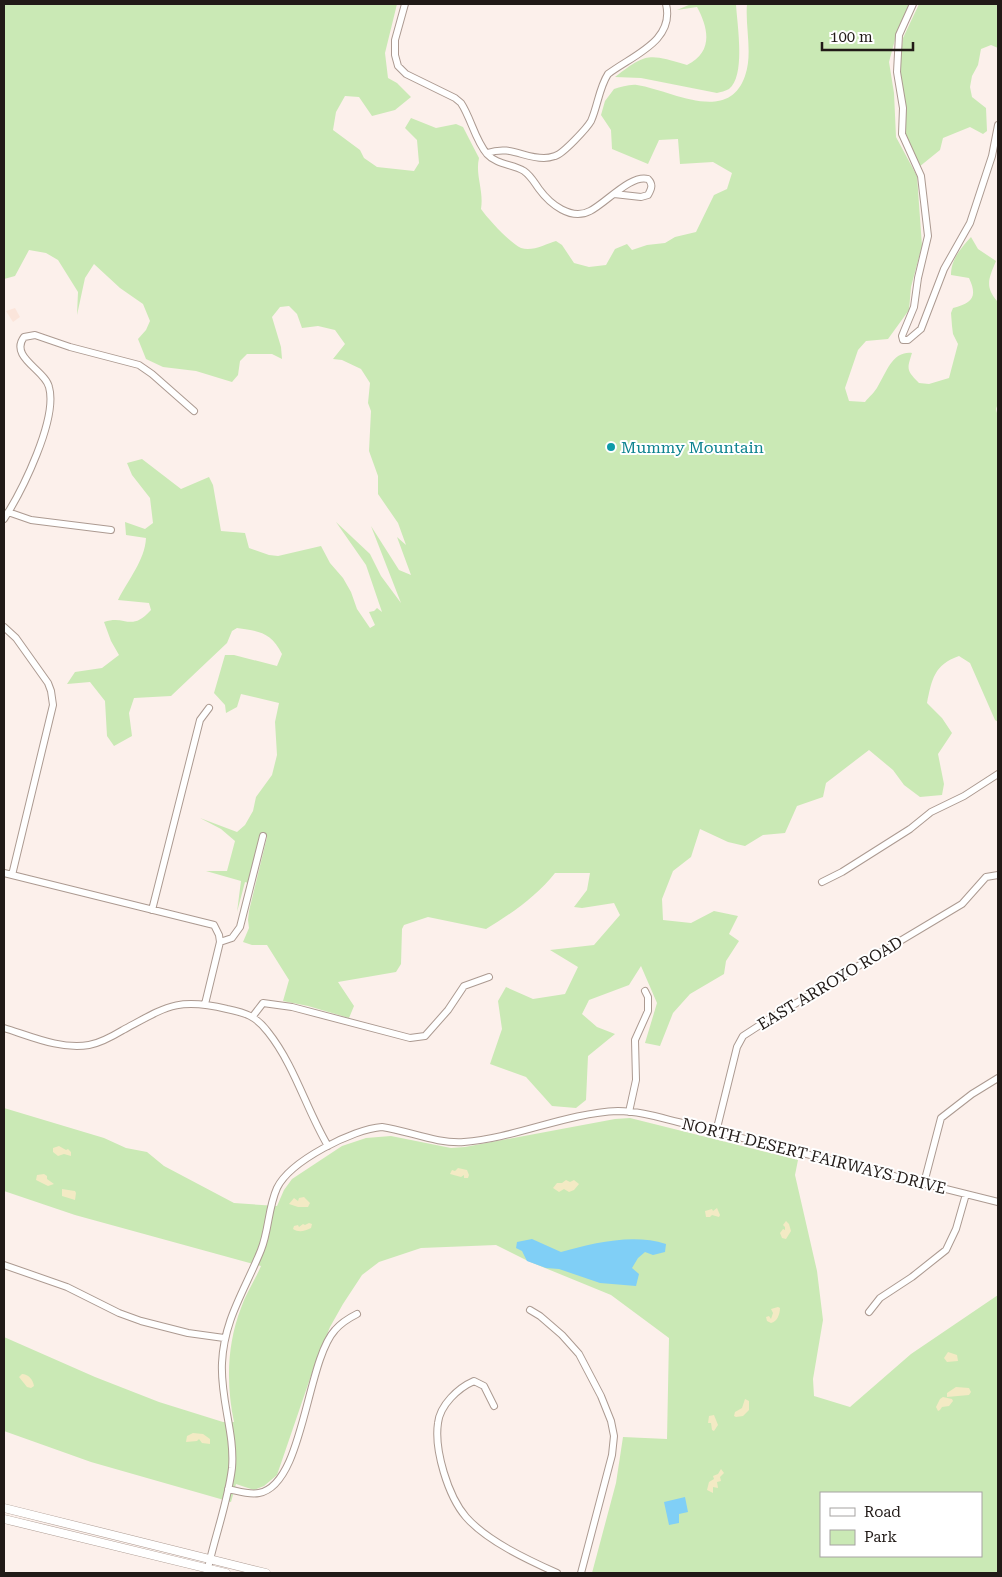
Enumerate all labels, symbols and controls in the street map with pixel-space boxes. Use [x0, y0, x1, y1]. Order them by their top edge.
scale bar [822, 20, 913, 52]
text: 100 m [830, 28, 873, 46]
place label: Mummy Mountain [621, 438, 764, 457]
marker: Mummy Mountain [605, 441, 617, 453]
street label: EAST ARROYO ROAD [754, 932, 906, 1034]
street label: NORTH DESERT FAIRWAYS DRIVE [680, 1114, 948, 1198]
legend [820, 1492, 982, 1557]
text: Road [864, 1503, 901, 1521]
text: Park [864, 1528, 898, 1546]

